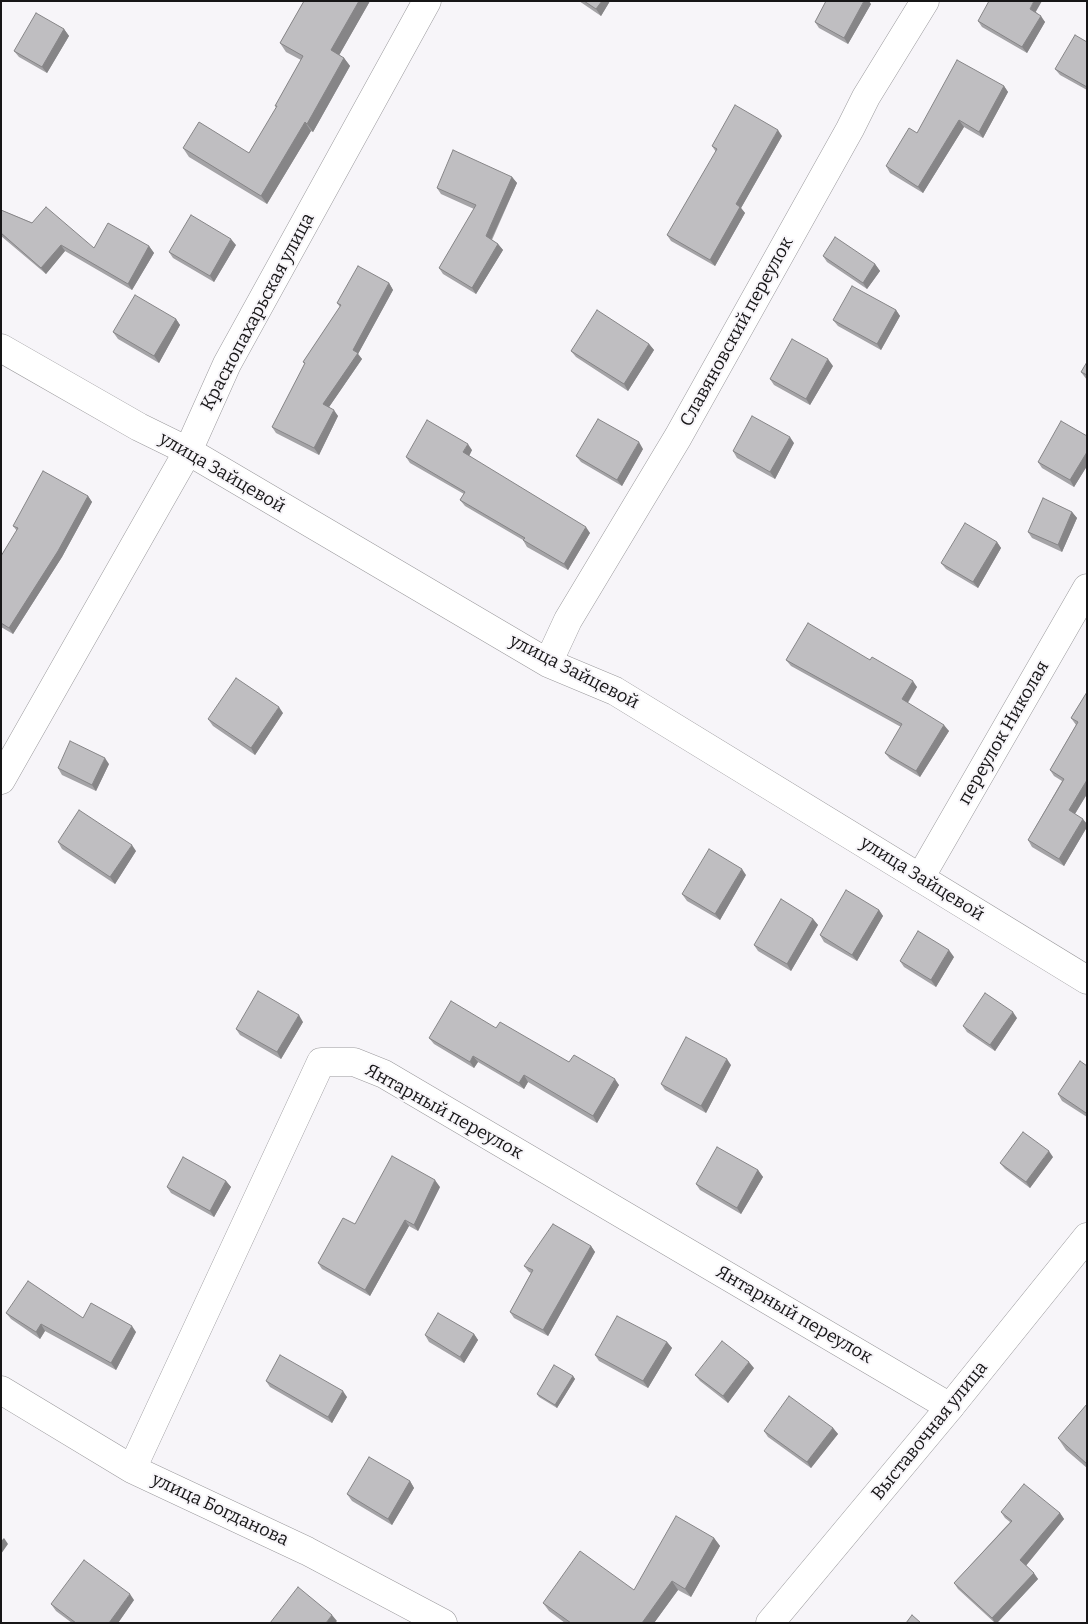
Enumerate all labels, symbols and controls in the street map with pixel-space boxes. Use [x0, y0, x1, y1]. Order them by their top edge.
street label: Краснопахарьская улица [197, 210, 319, 414]
street label: Славяновский переулок [676, 233, 798, 431]
street label: улица Зайцевой [155, 428, 289, 518]
street label: улица Зайцевой [506, 630, 642, 714]
street label: переулок Николая [954, 657, 1054, 809]
street label: улица Зайцевой [856, 832, 988, 926]
street label: Янтарный переулок [361, 1060, 527, 1164]
street label: Янтарный переулок [712, 1261, 876, 1369]
street label: Выставочная улица [867, 1357, 993, 1505]
street label: улица Богданова [148, 1469, 292, 1551]

